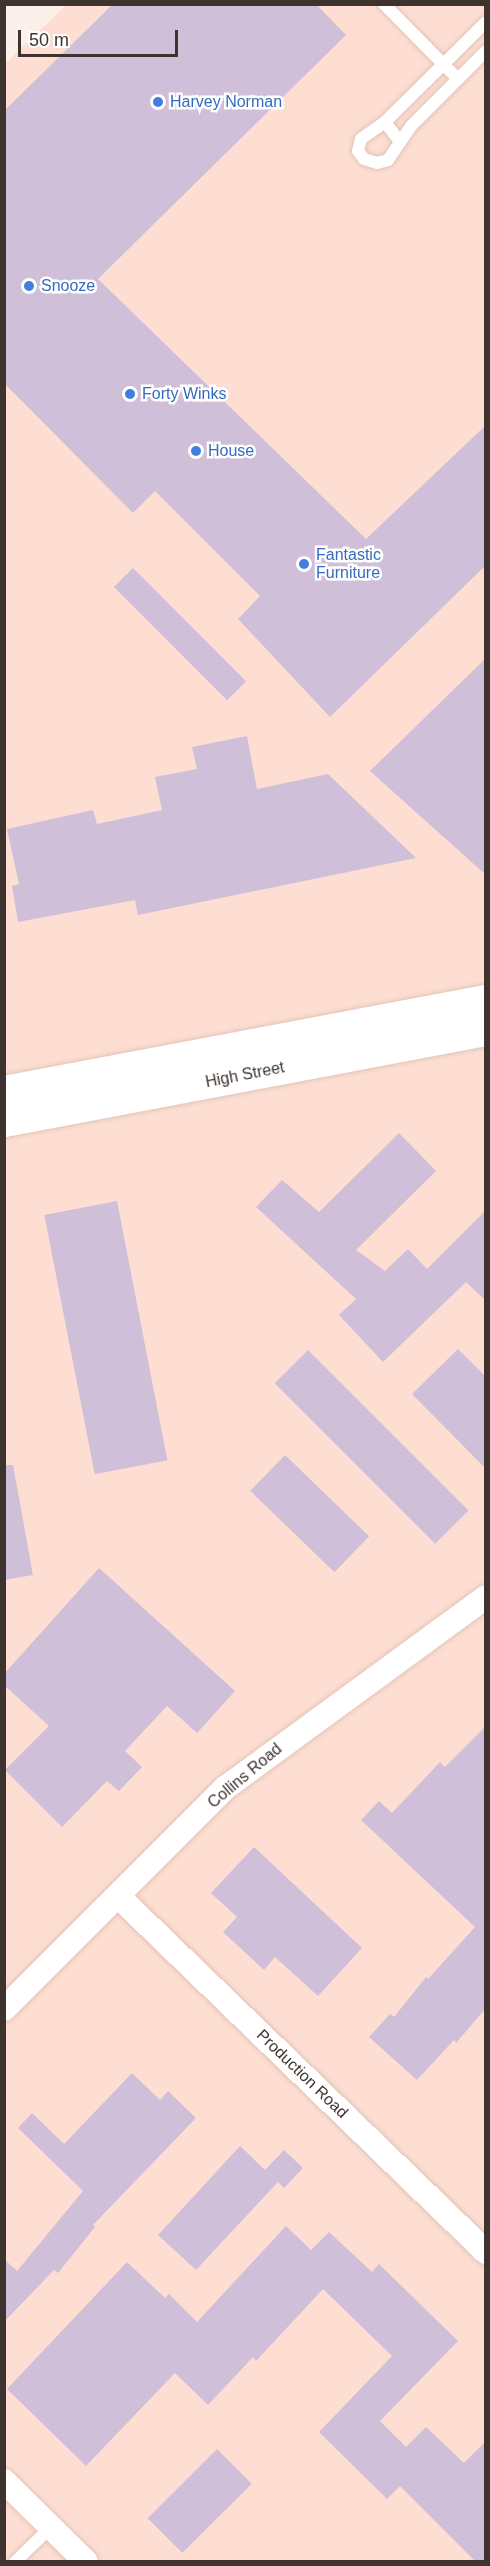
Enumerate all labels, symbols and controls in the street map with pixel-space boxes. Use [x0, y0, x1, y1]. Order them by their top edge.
scale bar [21, 18, 182, 56]
text: 50 m [29, 30, 69, 50]
place label: Harvey Norman [170, 92, 282, 112]
marker: Harvey Norman [151, 95, 165, 109]
place label: Snooze [41, 276, 95, 296]
marker: Snooze [22, 279, 36, 293]
place label: Forty Winks [142, 384, 226, 404]
marker: Forty Winks [123, 387, 137, 401]
place label: House [208, 441, 254, 461]
marker: House [189, 444, 203, 458]
place label: Fantastic Furniture [316, 545, 381, 583]
marker: Fantastic Furniture [297, 557, 311, 571]
street label: High Street [204, 1058, 286, 1092]
street label: Collins Road [204, 1739, 286, 1813]
street label: Production Road [252, 2026, 352, 2122]

